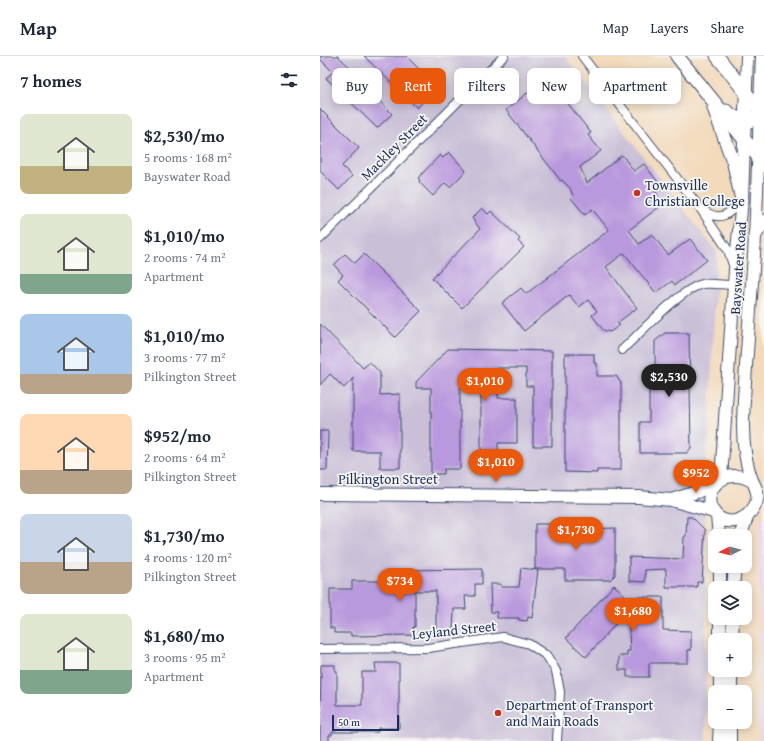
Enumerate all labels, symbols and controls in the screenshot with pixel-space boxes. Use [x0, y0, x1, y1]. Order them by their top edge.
text: Map [20, 14, 57, 42]
text: Map [603, 18, 629, 38]
text: Layers [651, 18, 689, 38]
text: Share [711, 18, 744, 38]
text: 7 homes [20, 68, 82, 93]
chip: Buy [332, 68, 382, 104]
chip: Rent [390, 68, 446, 104]
chip: Filters [454, 68, 519, 104]
chip: New [527, 68, 581, 104]
chip: Apartment [589, 68, 681, 104]
icon: filters [278, 69, 300, 91]
street label: Mackley Street [356, 109, 432, 185]
text: $2,530/mo [144, 123, 225, 148]
icon: home [52, 130, 100, 178]
text: 5 rooms · 168 m² [144, 148, 232, 167]
text: Bayswater Road [144, 167, 230, 186]
place label: Townsville Christian College [645, 175, 745, 211]
marker: Townsville Christian College [632, 188, 642, 198]
street label: Bayswater Road [725, 220, 751, 315]
text: $1,010/mo [144, 223, 225, 248]
icon: home [52, 230, 100, 278]
text: 2 rooms · 74 m² [144, 248, 226, 267]
text: Apartment [144, 267, 204, 286]
text: $1,010/mo [144, 323, 225, 348]
icon: home [52, 330, 100, 378]
text: 3 rooms · 77 m² [144, 348, 226, 367]
pin: $2,530 [636, 364, 702, 398]
text: Pilkington Street [144, 367, 237, 386]
text: $2,530 [650, 367, 688, 386]
pin: $1,010 [452, 368, 518, 402]
text: $1,010 [466, 371, 504, 390]
text: $952/mo [144, 423, 211, 448]
icon: home [52, 430, 100, 478]
text: 2 rooms · 64 m² [144, 448, 226, 467]
pin: $1,010 [463, 449, 529, 483]
text: $1,010 [477, 452, 515, 471]
pin: $952 [672, 460, 720, 494]
text: $952 [683, 463, 709, 482]
text: Pilkington Street [144, 467, 237, 486]
street label: Pilkington Street [338, 469, 438, 489]
pin: $1,730 [543, 517, 609, 551]
text: $1,730 [557, 520, 595, 539]
text: $1,730/mo [144, 523, 225, 548]
north arrow [708, 529, 752, 573]
map controls [708, 529, 752, 729]
icon: home [52, 530, 100, 578]
text: 4 rooms · 120 m² [144, 548, 232, 567]
text: Pilkington Street [144, 567, 237, 586]
pin: $734 [376, 568, 424, 602]
text: $734 [387, 571, 413, 590]
button: layers [708, 581, 752, 625]
pin: $1,680 [600, 598, 666, 632]
text: $1,680 [614, 601, 652, 620]
street label: Leyland Street [411, 616, 497, 644]
text: $1,680/mo [144, 623, 225, 648]
icon: home [52, 630, 100, 678]
button: + [708, 633, 752, 677]
text: 3 rooms · 95 m² [144, 648, 226, 667]
text: Apartment [144, 667, 204, 686]
button: − [708, 685, 752, 729]
place label: Department of Transport and Main Roads [506, 695, 654, 731]
marker: Department of Transport and Main Roads [493, 708, 503, 718]
scale bar [332, 713, 399, 732]
text: 50 m [338, 714, 360, 730]

